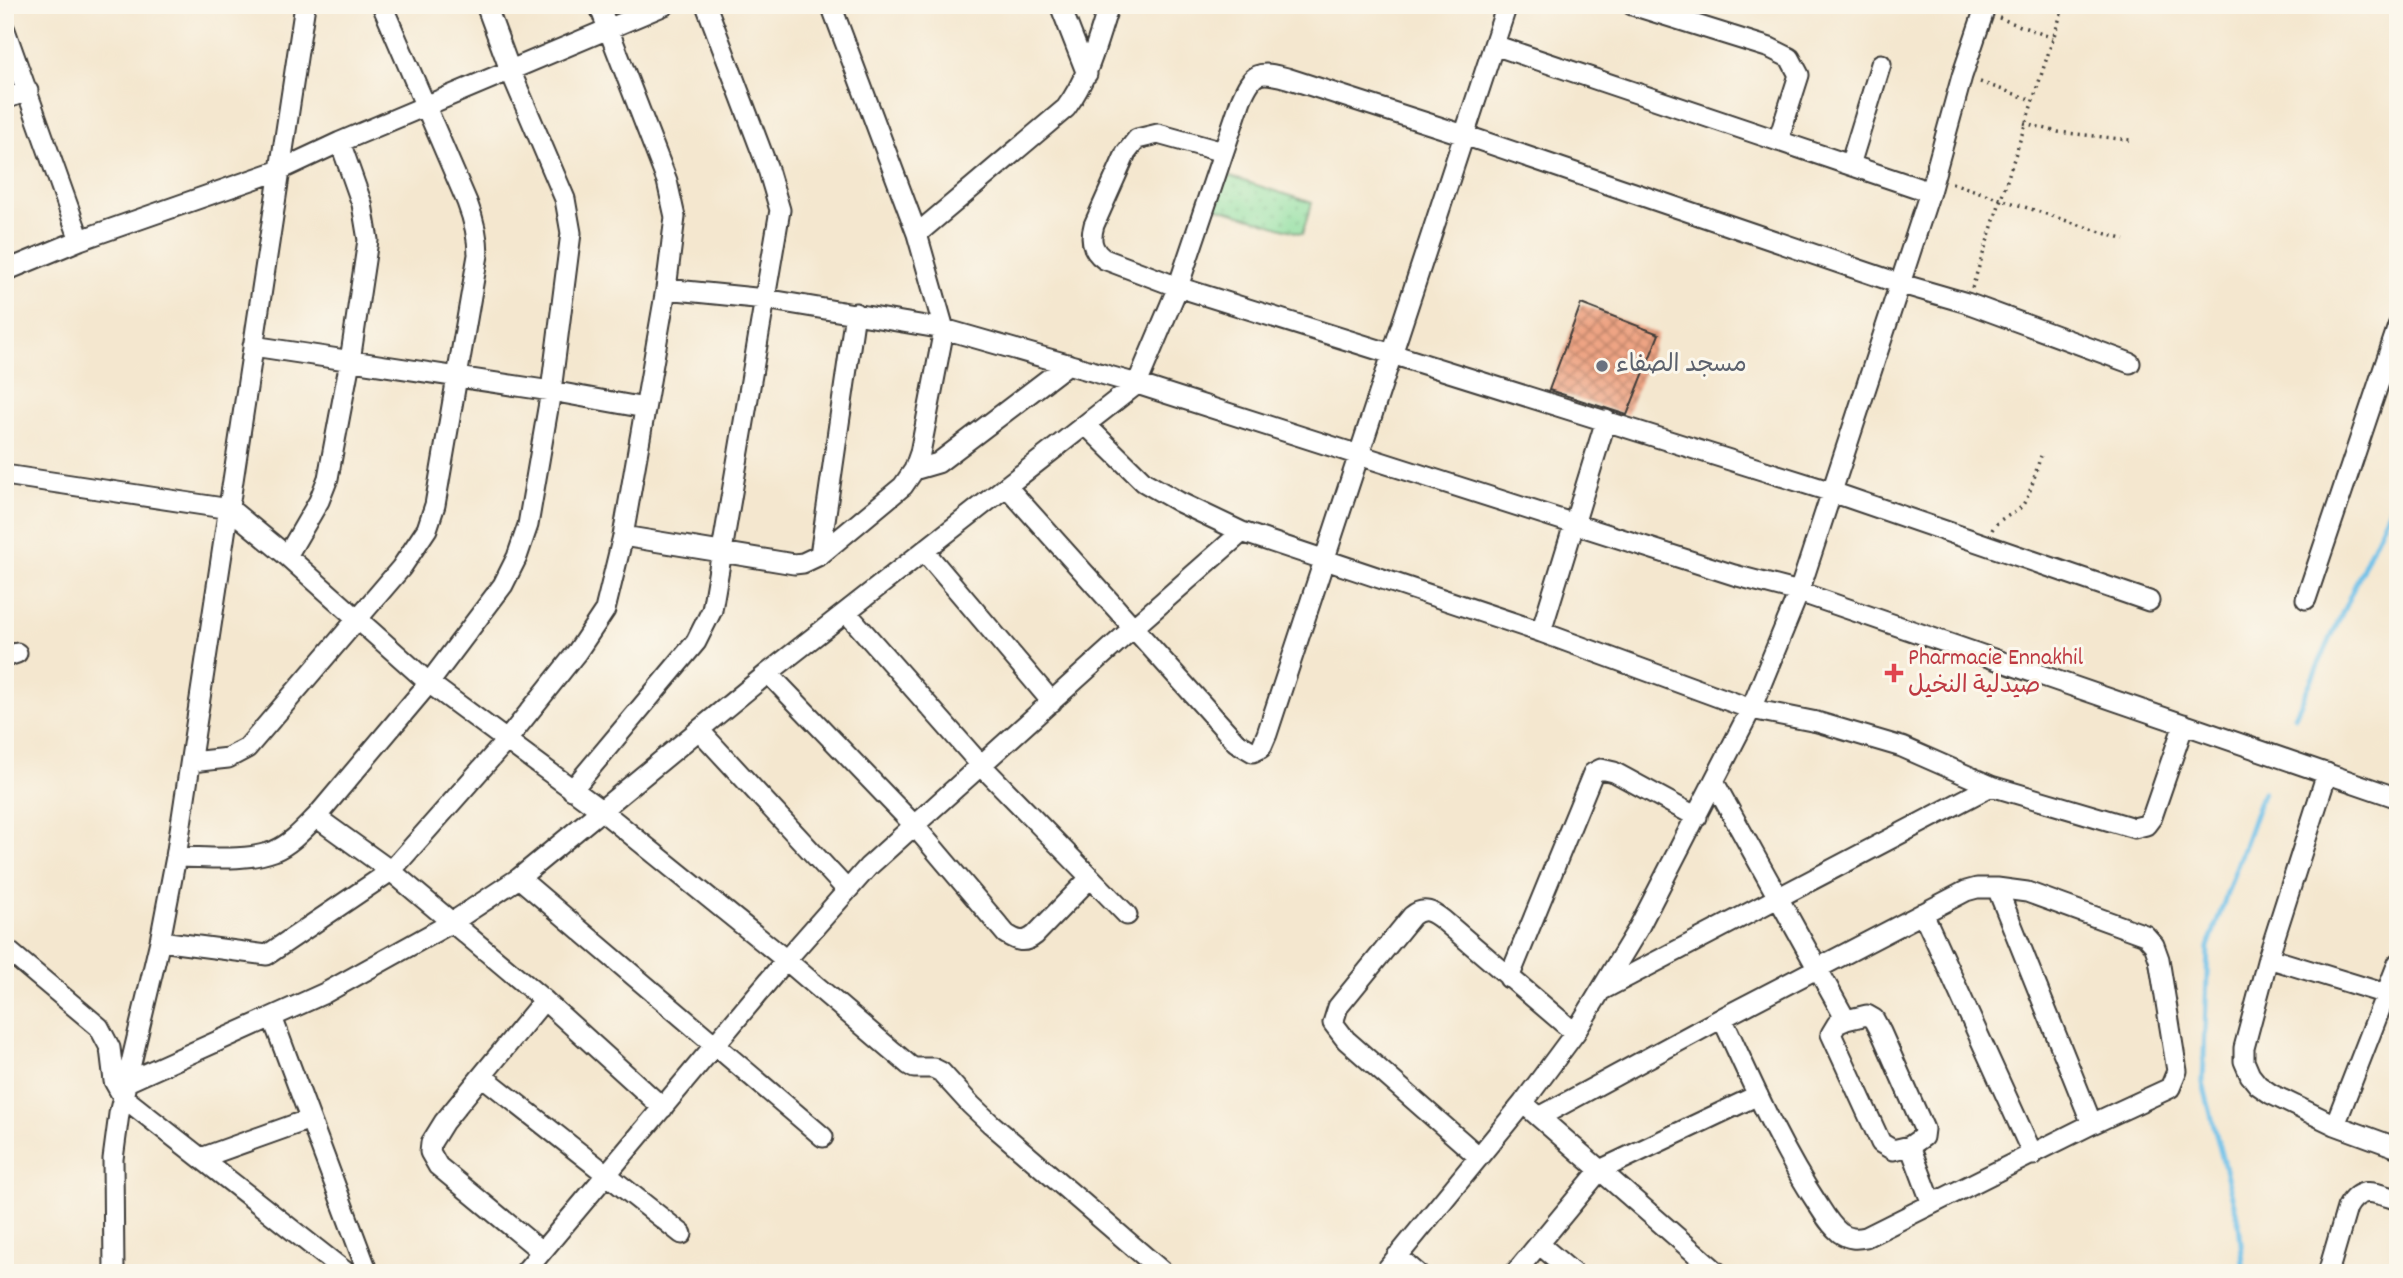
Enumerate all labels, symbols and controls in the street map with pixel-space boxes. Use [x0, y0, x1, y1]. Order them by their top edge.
place label: مسجد الصفاء [1616, 349, 1747, 383]
marker: مسجد الصفاء [1594, 358, 1610, 374]
place label: Pharmacie Ennakhil صيدلية النخيل [1908, 642, 2083, 704]
marker: Pharmacie Ennakhil صيدلية النخيل [1886, 665, 1902, 681]

